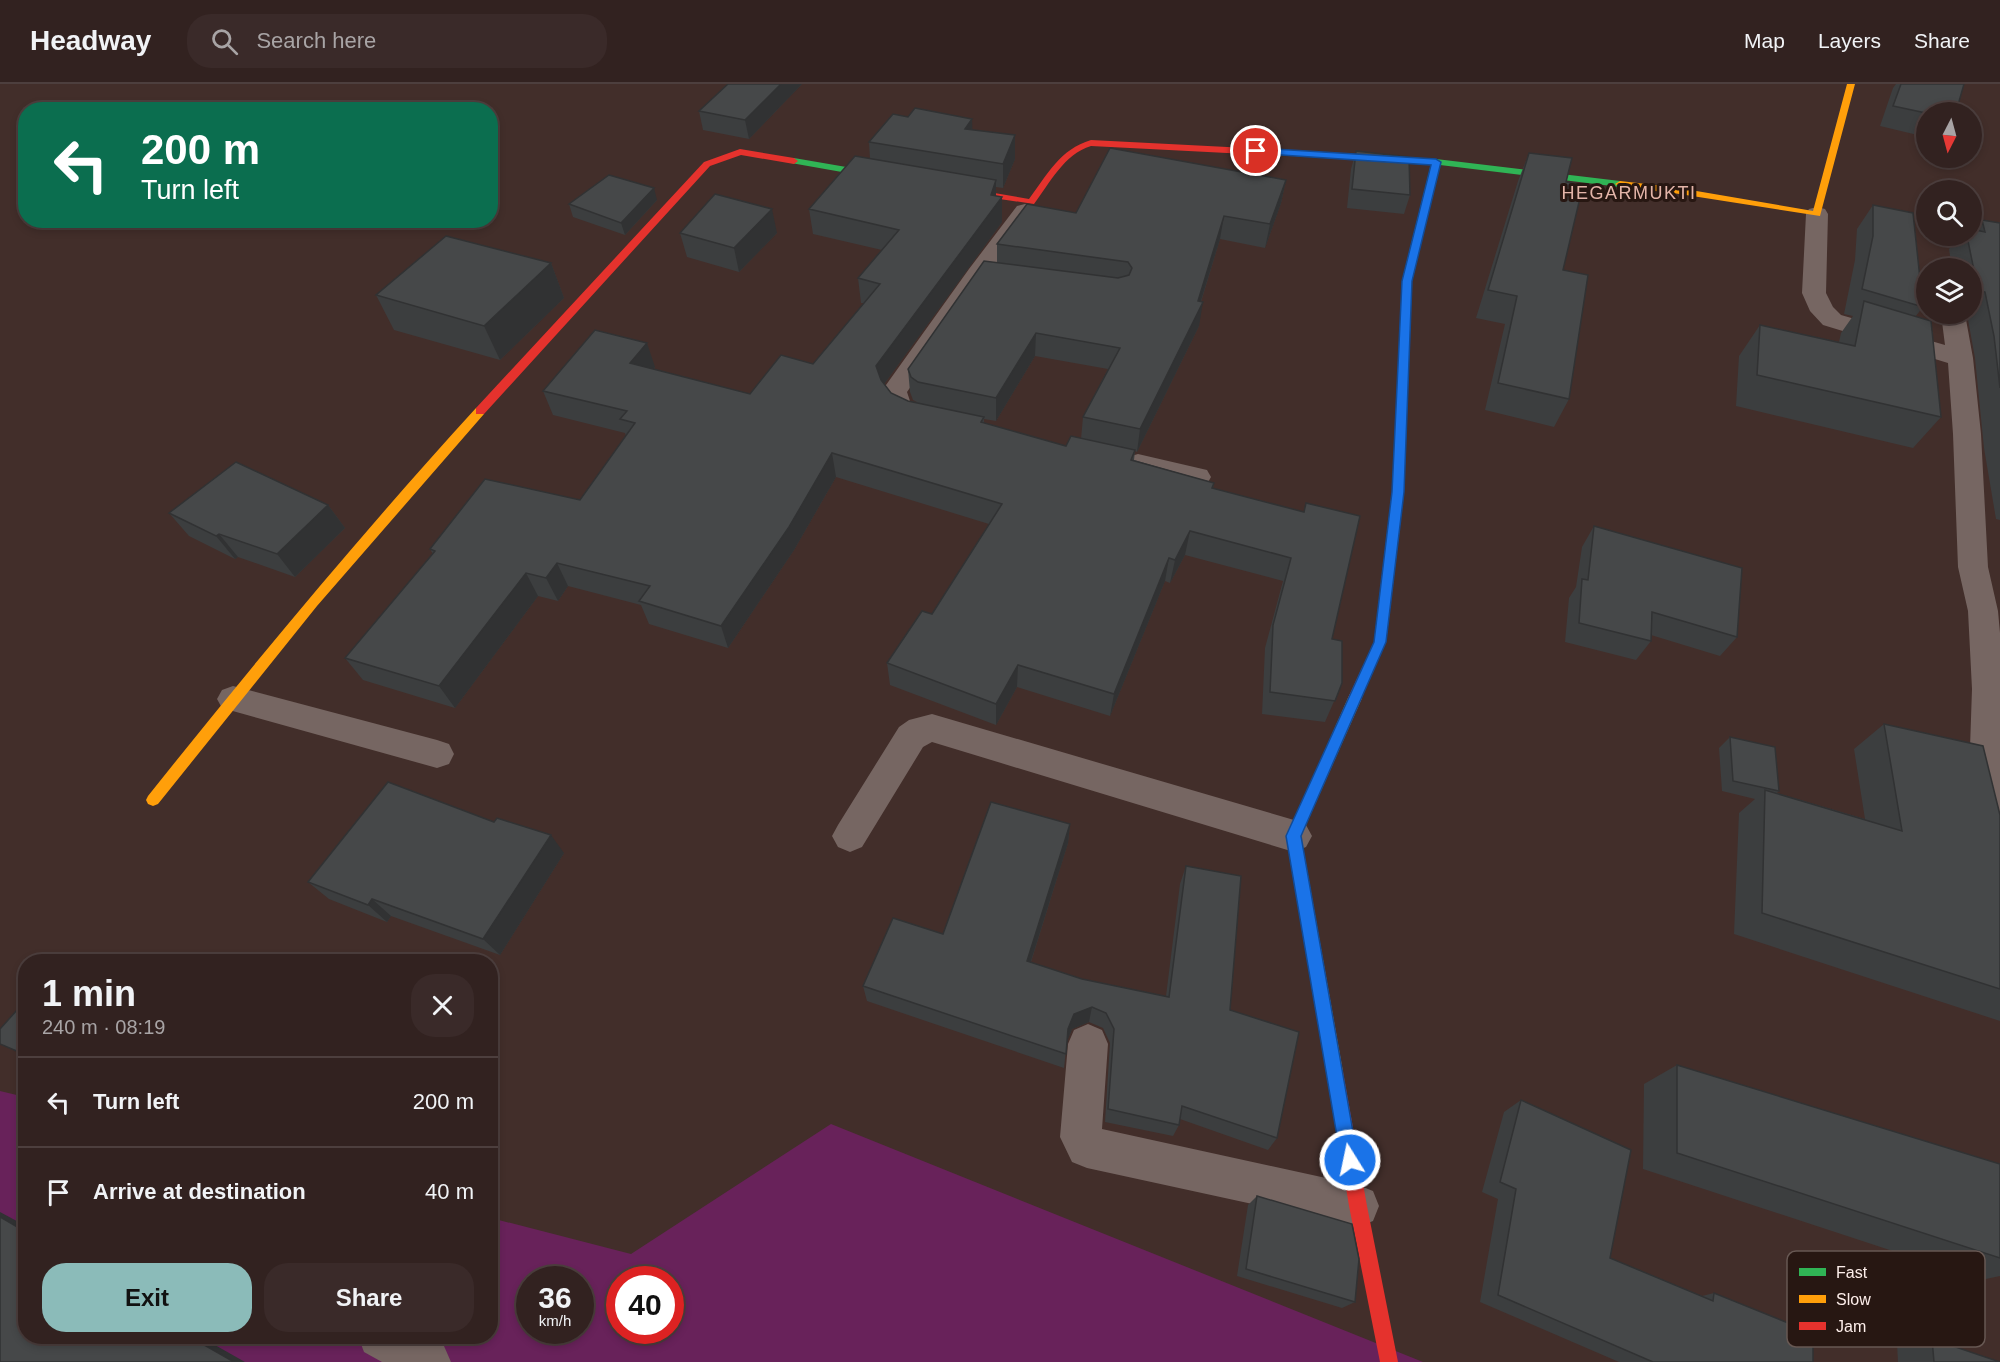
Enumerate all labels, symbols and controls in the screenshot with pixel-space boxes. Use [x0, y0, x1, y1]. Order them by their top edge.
search box [187, 14, 607, 68]
text: Headway [30, 25, 151, 56]
icon: search [208, 25, 241, 58]
text: Search here [256, 28, 376, 53]
text: Map [1744, 29, 1785, 52]
text: Layers [1818, 29, 1881, 52]
text: Share [1914, 29, 1970, 52]
north arrow [1916, 102, 1982, 168]
map controls [1916, 102, 1982, 324]
pin [1230, 125, 1281, 176]
icon: left [42, 126, 120, 204]
text: 200 m [141, 126, 260, 173]
icon: arrive [1239, 134, 1272, 167]
text: Turn left [141, 175, 239, 205]
button: search [1916, 180, 1982, 246]
district label: HEGARMUKTI [1561, 183, 1697, 203]
button: layers [1916, 258, 1982, 324]
text: 1 min [42, 973, 136, 1014]
button: close [411, 974, 474, 1037]
text: 240 m · 08:19 [42, 1016, 165, 1038]
icon: left [42, 1086, 75, 1119]
text: Turn left [93, 1089, 179, 1114]
text: 200 m [413, 1089, 474, 1114]
position arrow [1318, 1128, 1382, 1192]
icon: arrive [42, 1176, 75, 1209]
text: Arrive at destination [93, 1179, 306, 1204]
text: 40 m [425, 1179, 474, 1204]
legend [1787, 1251, 1985, 1347]
button: Exit [42, 1263, 252, 1332]
button: Share [264, 1263, 474, 1332]
text: Fast [1836, 1264, 1868, 1281]
speed limit sign: 40 [606, 1266, 684, 1344]
text: 36 [538, 1281, 572, 1314]
text: Slow [1836, 1291, 1871, 1308]
text: km/h [539, 1312, 571, 1329]
text: Jam [1836, 1318, 1866, 1335]

